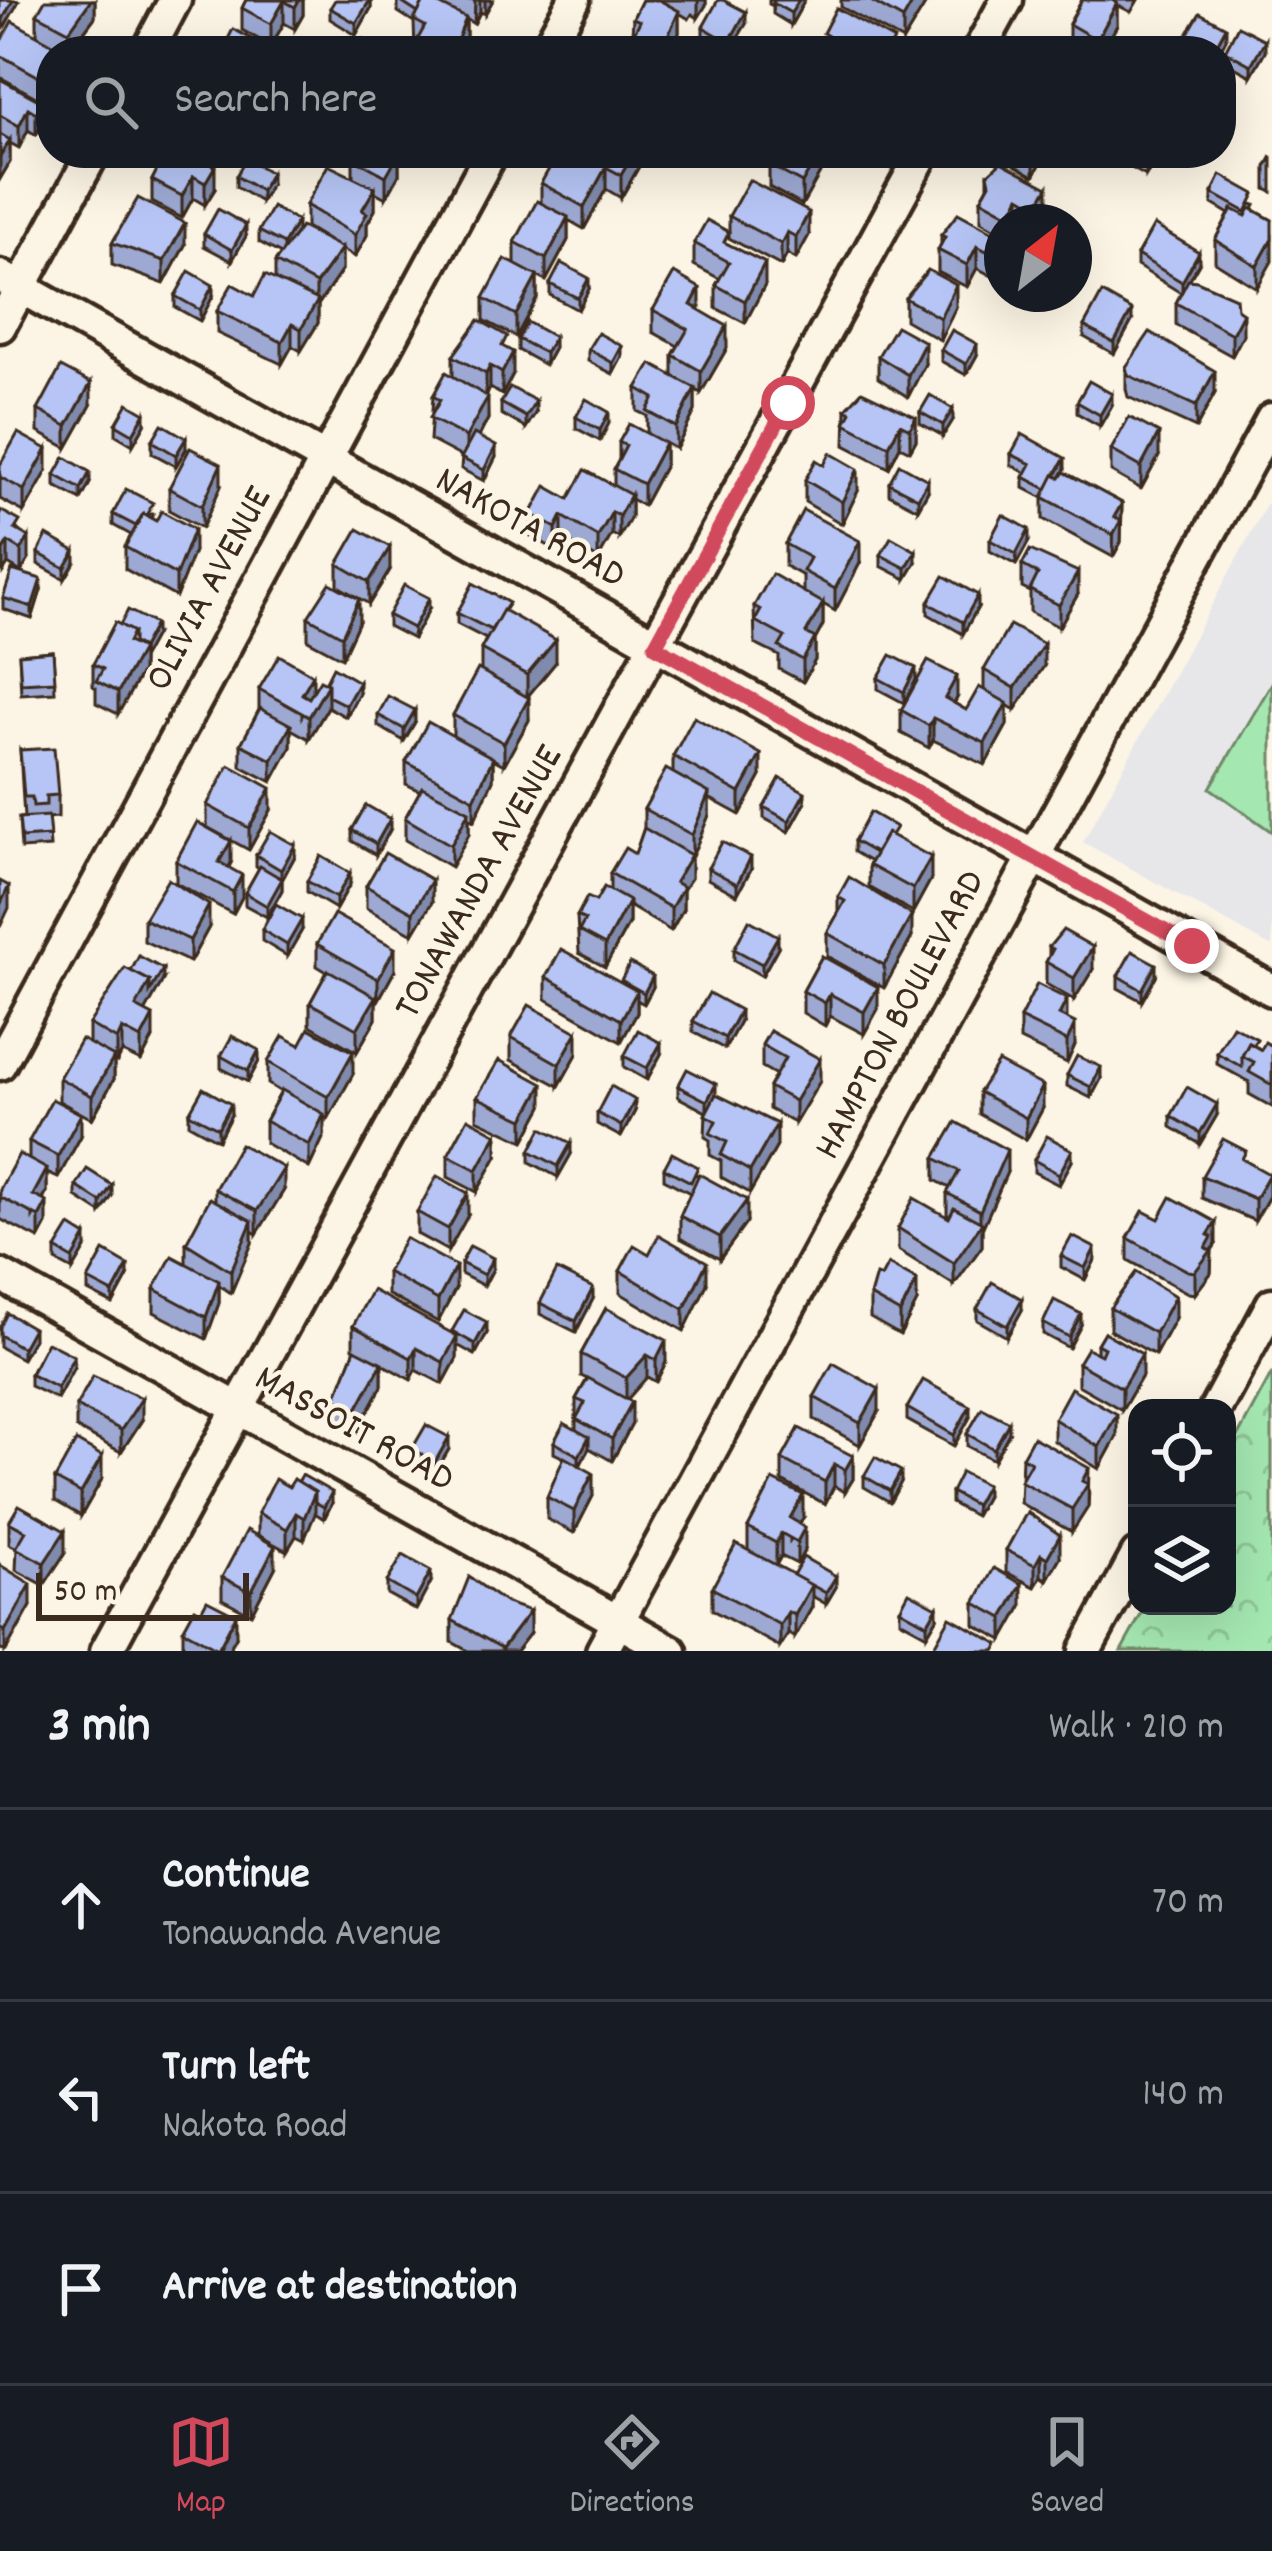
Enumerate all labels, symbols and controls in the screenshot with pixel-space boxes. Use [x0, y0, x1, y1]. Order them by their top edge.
search box [36, 36, 1236, 168]
icon: search [78, 69, 144, 135]
text: Search here [174, 70, 377, 134]
north arrow [984, 204, 1092, 312]
route start [761, 376, 815, 430]
street label: NAKOTA ROAD [424, 455, 634, 605]
street label: OLIVIA AVENUE [134, 477, 288, 702]
street label: TONAWANDA AVENUE [383, 736, 579, 1030]
street label: HAMPTON BOULEVARD [802, 862, 1002, 1170]
route end [1165, 919, 1219, 973]
street label: MASSOIT ROAD [243, 1354, 463, 1508]
map controls [1128, 1399, 1236, 1615]
button: locate [1128, 1399, 1236, 1507]
button: layers [1128, 1507, 1236, 1615]
scale bar [36, 1567, 249, 1620]
text: 50 m [54, 1570, 118, 1617]
text: 3 min [48, 1693, 150, 1765]
text: Walk · 210 m [1049, 1702, 1224, 1757]
text: Continue [162, 1845, 310, 1909]
icon: ahead [48, 1872, 114, 1938]
text: 70 m [1152, 1877, 1224, 1932]
text: Tonawanda Avenue [162, 1909, 441, 1964]
text: Turn left [162, 2037, 310, 2101]
icon: left [48, 2064, 114, 2130]
text: 140 m [1142, 2069, 1224, 2124]
text: Nakota Road [162, 2101, 347, 2156]
icon: arrive [48, 2256, 114, 2322]
text: Arrive at destination [162, 2257, 517, 2321]
tab: Map [168, 2409, 234, 2528]
tab: Directions [570, 2409, 695, 2528]
tab: Saved [1030, 2409, 1104, 2528]

